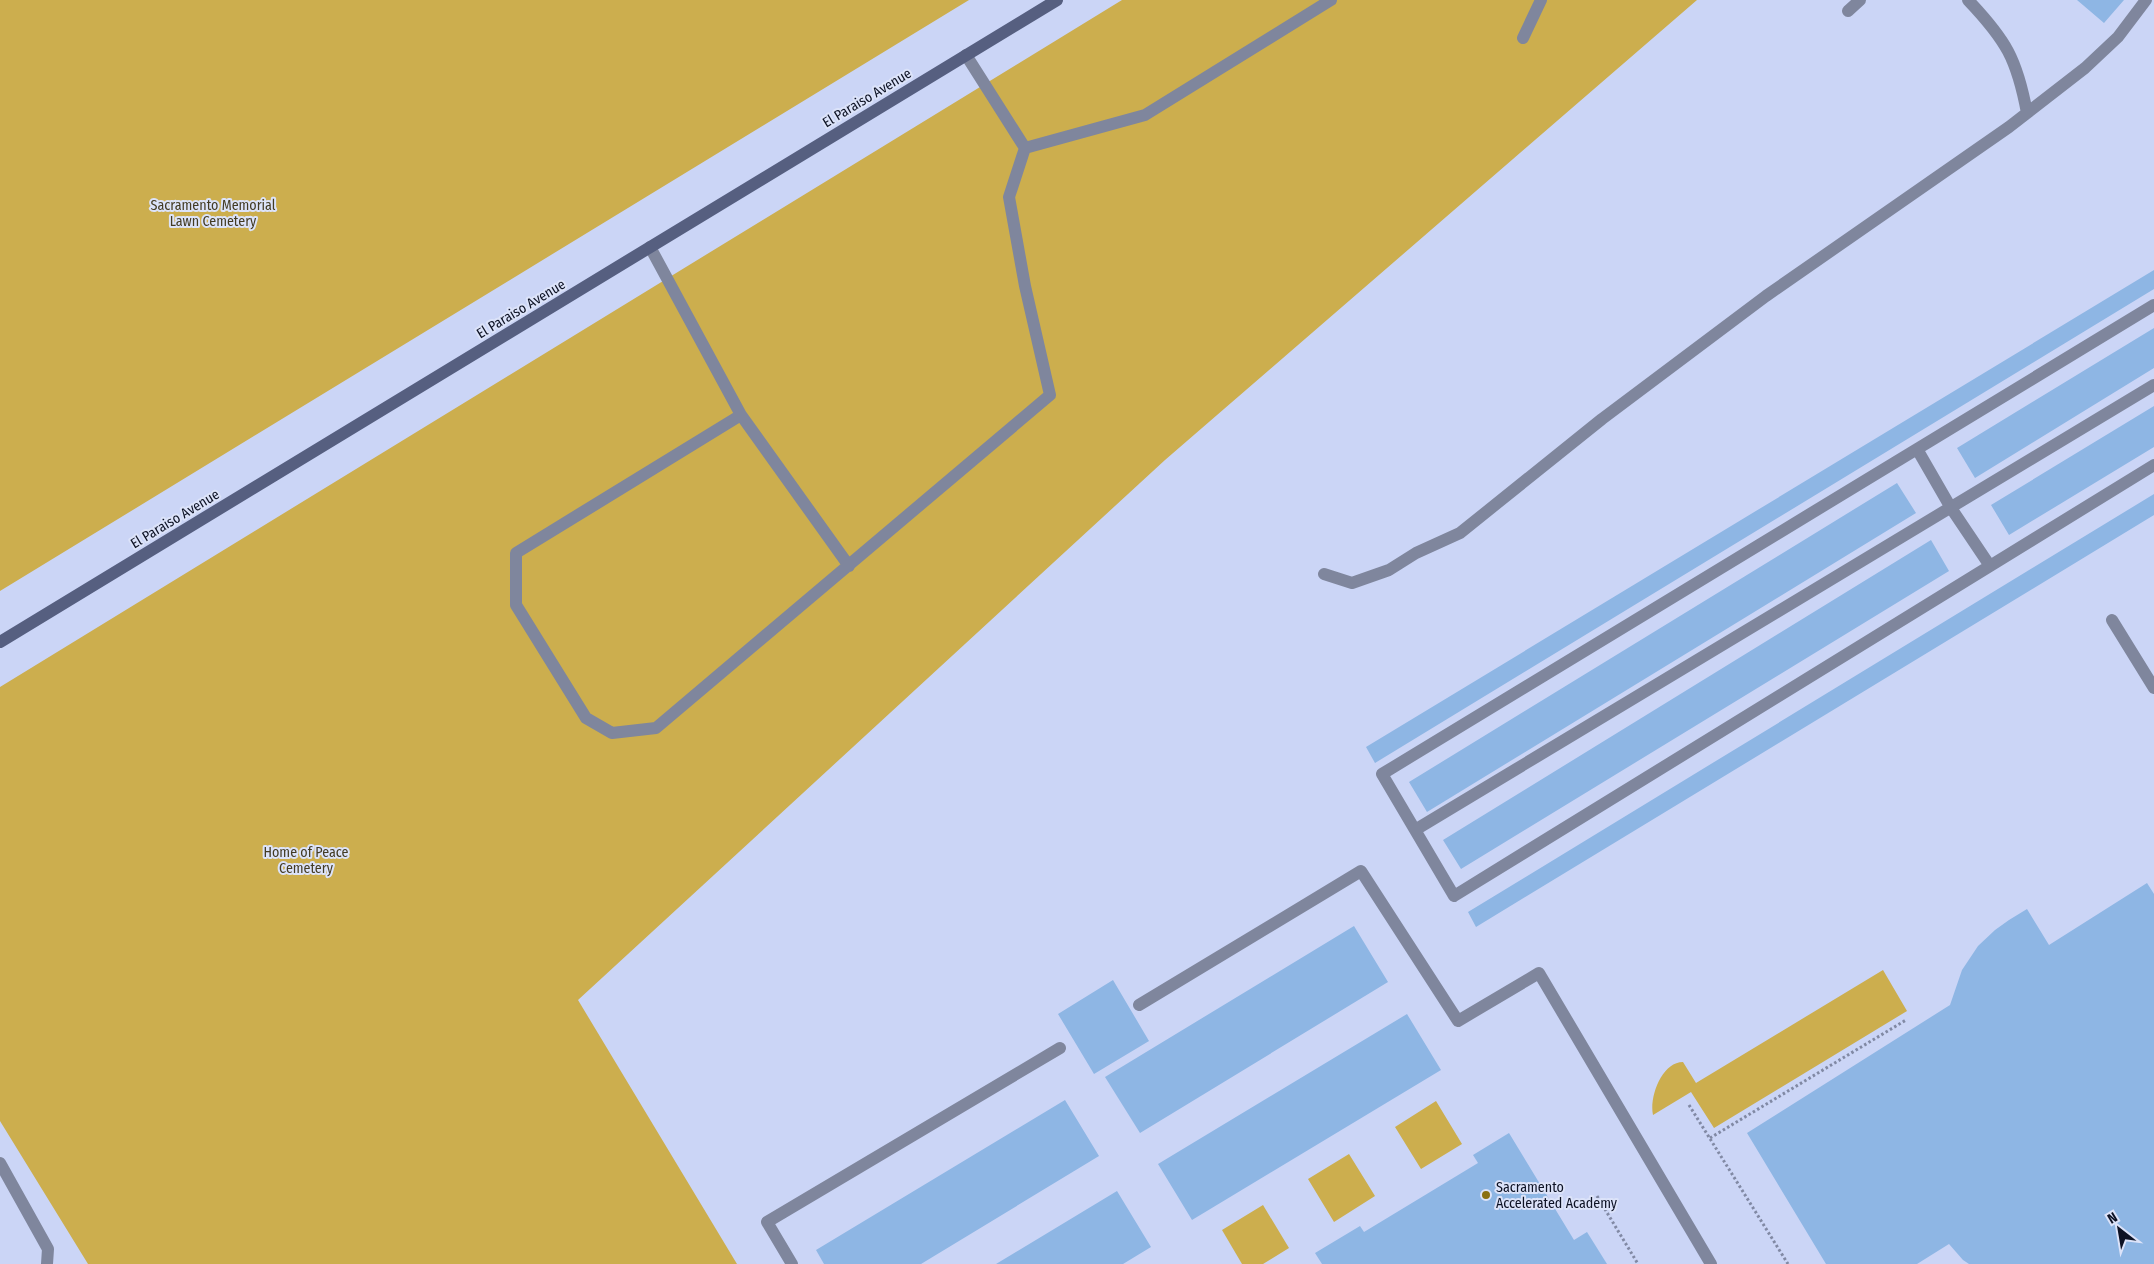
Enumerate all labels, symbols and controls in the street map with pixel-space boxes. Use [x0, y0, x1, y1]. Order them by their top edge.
street label: El Paraiso Avenue [820, 65, 914, 131]
park label: Sacramento Memorial Lawn Cemetery [150, 197, 276, 230]
street label: El Paraiso Avenue [474, 276, 568, 342]
street label: El Paraiso Avenue [128, 486, 222, 552]
park label: Home of Peace Cemetery [264, 844, 349, 877]
place label: Sacramento Accelerated Academy [1496, 1179, 1618, 1212]
marker: Sacramento Accelerated Academy [1480, 1189, 1492, 1201]
north arrow [2094, 1204, 2144, 1254]
text: N [2105, 1209, 2121, 1228]

